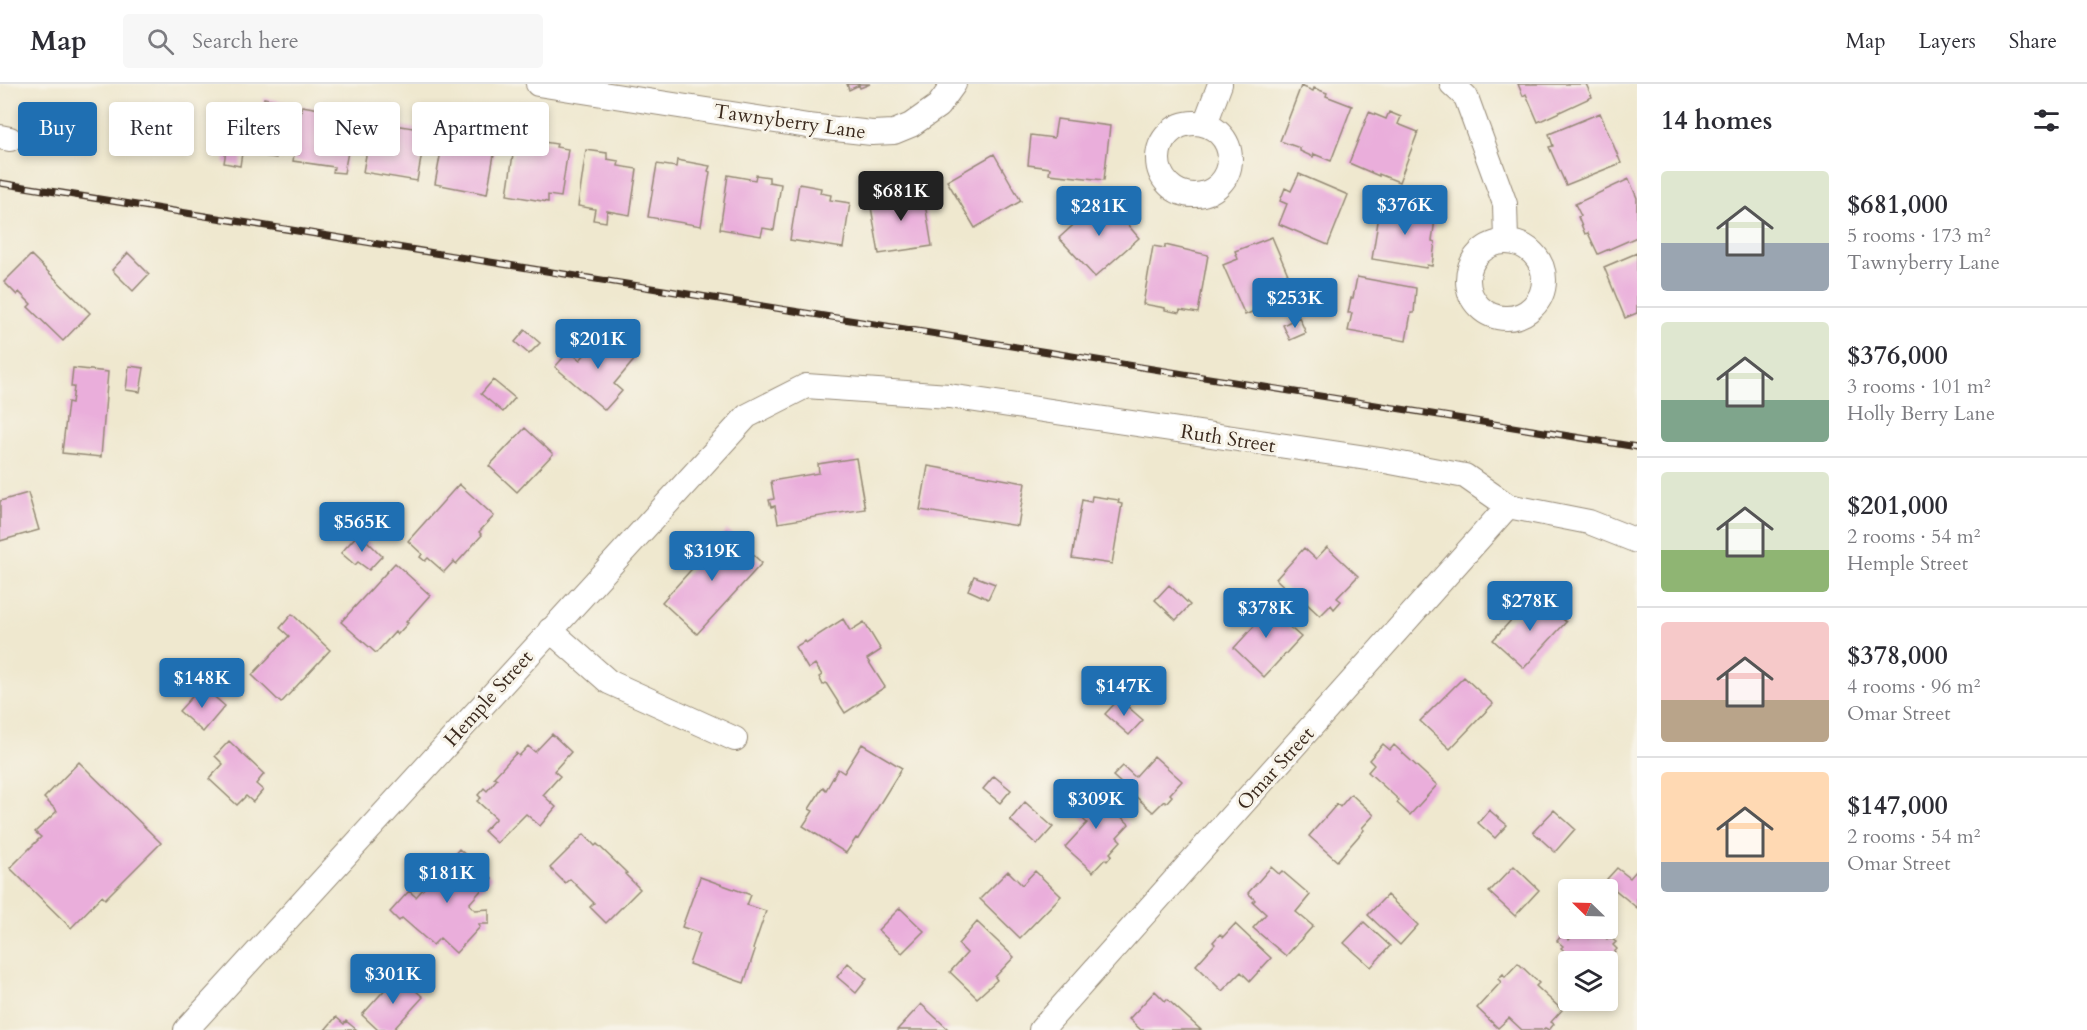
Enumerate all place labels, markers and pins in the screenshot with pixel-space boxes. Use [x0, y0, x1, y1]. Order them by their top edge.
pin: $681K [859, 171, 943, 222]
pin: $376K [1363, 185, 1447, 236]
pin: $281K [1057, 186, 1141, 237]
pin: $253K [1253, 278, 1337, 329]
pin: $201K [556, 319, 640, 370]
pin: $565K [320, 502, 404, 553]
pin: $319K [670, 531, 754, 582]
pin: $278K [1488, 581, 1572, 632]
pin: $378K [1224, 588, 1308, 639]
pin: $148K [160, 658, 244, 709]
pin: $147K [1082, 666, 1166, 717]
pin: $309K [1054, 779, 1138, 830]
pin: $181K [405, 853, 489, 904]
pin: $301K [351, 954, 435, 1005]

